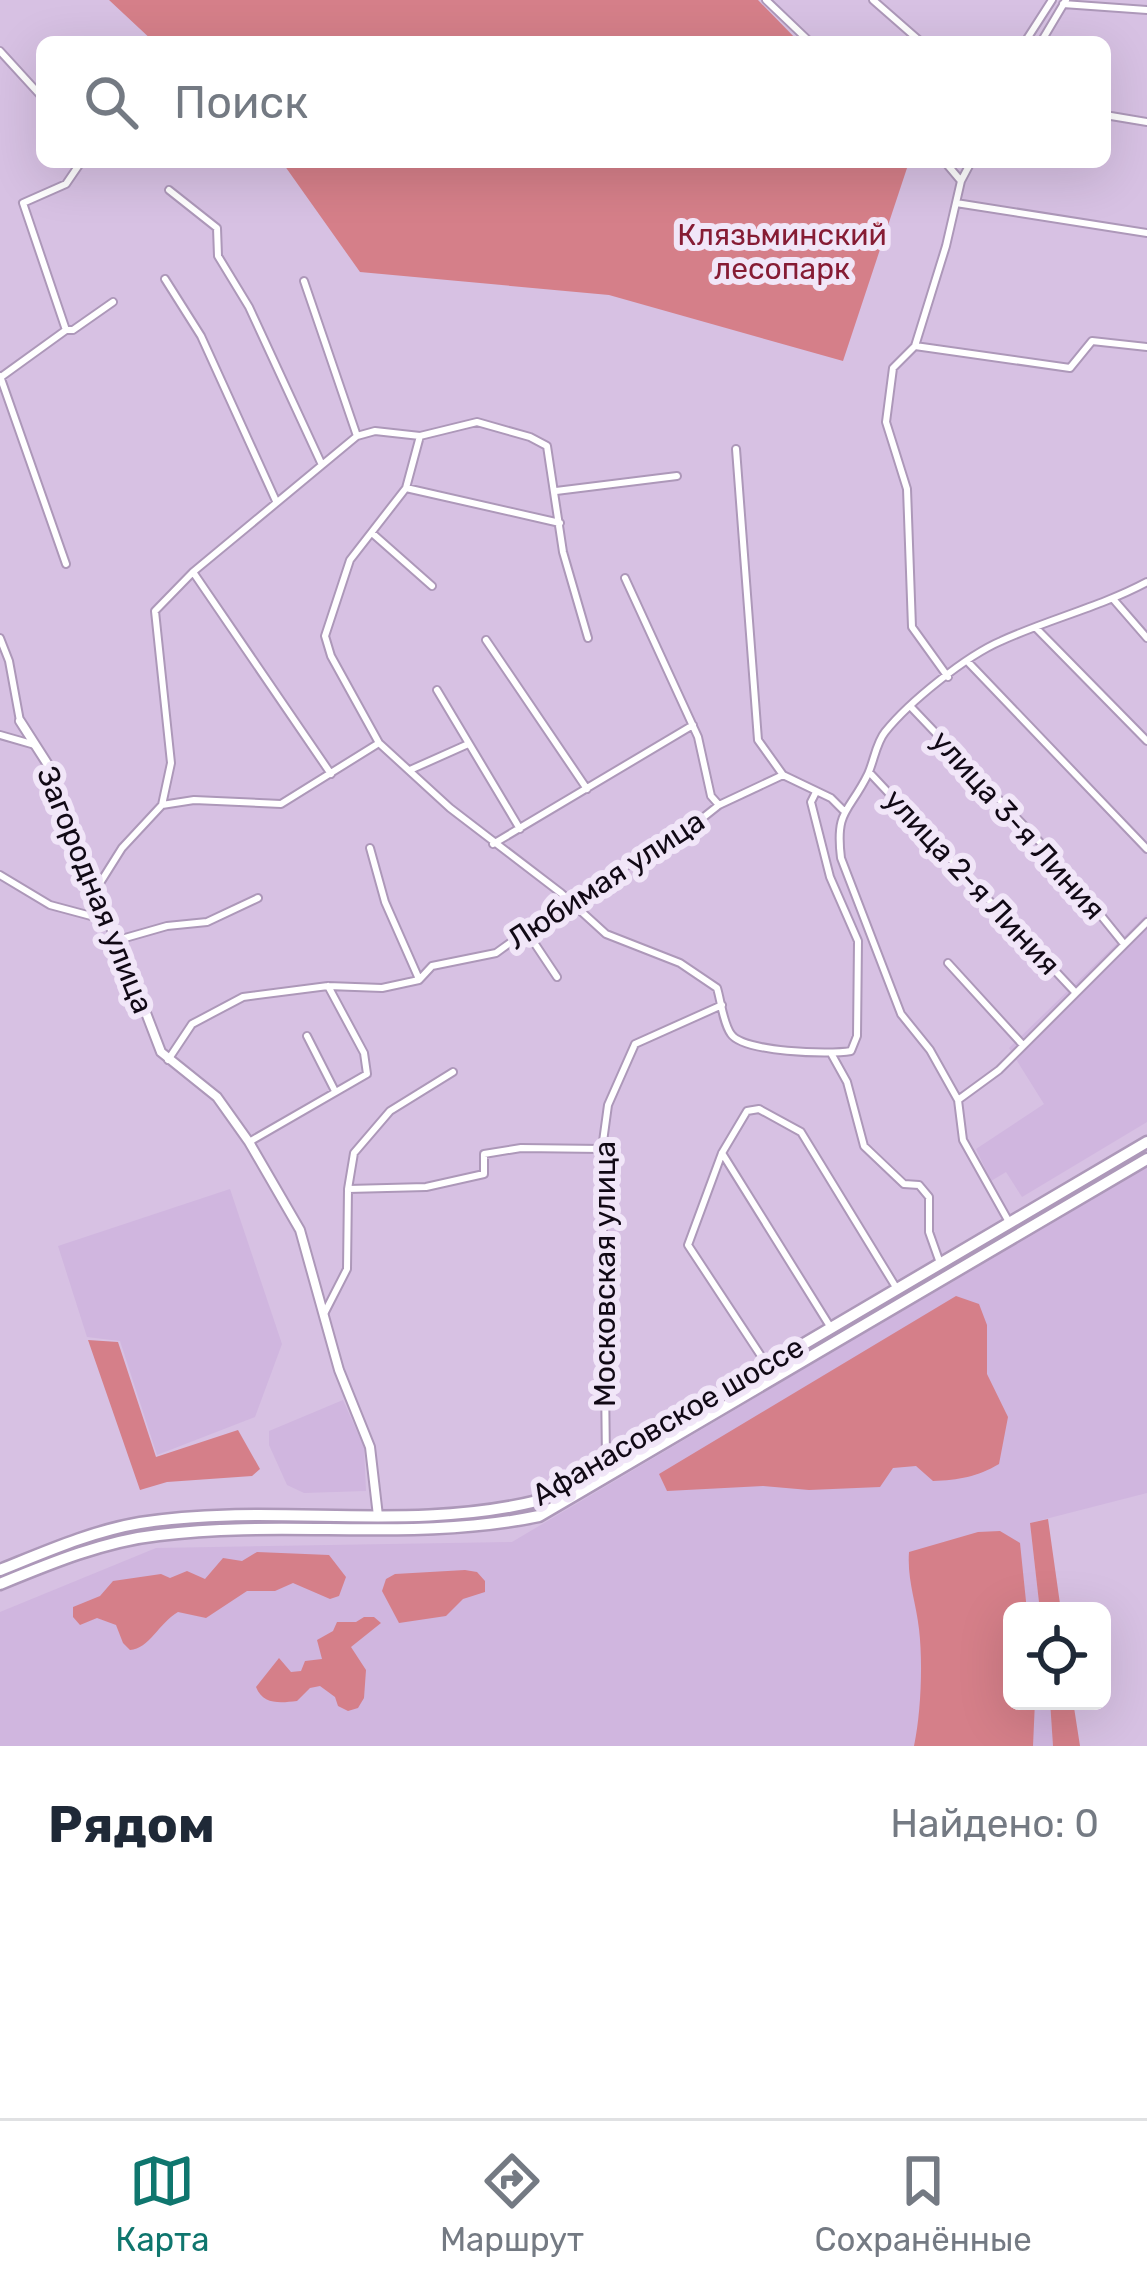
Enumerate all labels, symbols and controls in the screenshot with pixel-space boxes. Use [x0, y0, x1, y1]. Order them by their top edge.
search box [36, 36, 1111, 168]
icon: search [78, 69, 144, 135]
text: Поиск [174, 76, 308, 129]
park label: Клязьминский лесопарк [677, 217, 887, 287]
street label: улица 3-я Линия [924, 723, 1112, 927]
street label: Загородная улица [29, 761, 161, 1019]
street label: улица 2-я Линия [877, 782, 1067, 982]
street label: Любимая улица [501, 803, 711, 957]
street label: Московская улица [587, 1141, 623, 1407]
street label: Афанасовское шоссе [526, 1328, 810, 1514]
map controls [1003, 1602, 1111, 1710]
button: locate [1003, 1602, 1111, 1710]
text: Рядом [48, 1794, 215, 1855]
text: Найдено: 0 [890, 1801, 1099, 1847]
tab: Карта [115, 2148, 209, 2259]
tab: Маршрут [440, 2148, 584, 2259]
tab: Сохранённые [815, 2148, 1032, 2259]

